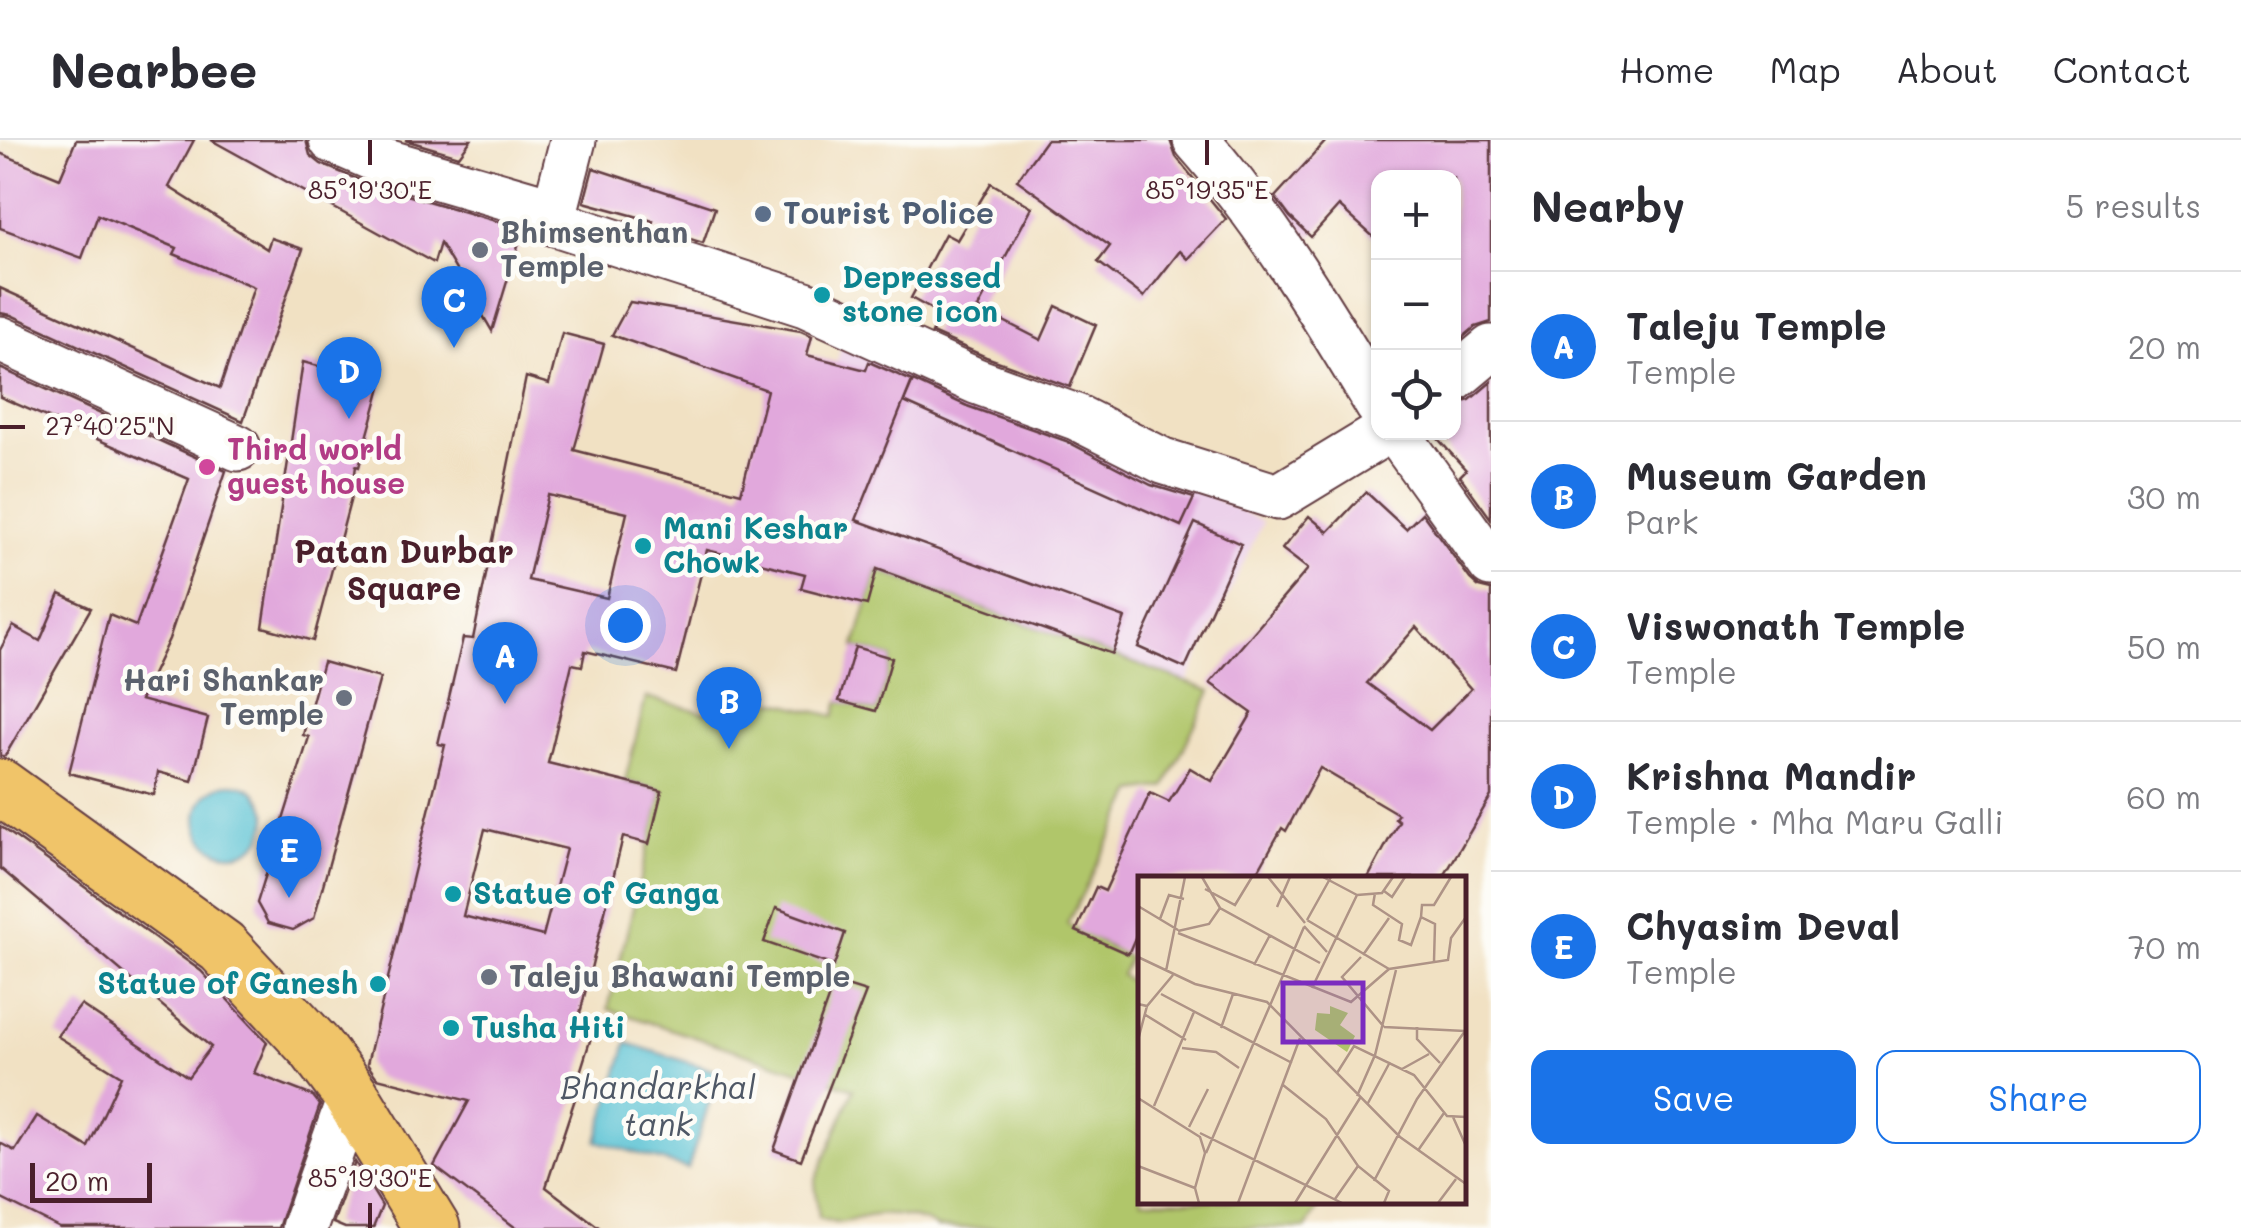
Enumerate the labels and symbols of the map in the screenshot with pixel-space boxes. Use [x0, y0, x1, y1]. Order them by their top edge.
text: 85°19'30"E [308, 173, 432, 205]
text: 85°19'35"E [1145, 173, 1269, 205]
place label: Tourist Police [783, 192, 994, 232]
marker: Tourist Police [752, 203, 774, 225]
place label: Bhimsenthan Temple [500, 211, 688, 285]
marker: Bhimsenthan Temple [469, 239, 491, 261]
place label: Depressed stone icon [842, 256, 1001, 330]
pin: C [422, 266, 486, 348]
marker: Depressed stone icon [811, 284, 833, 306]
pin: D [316, 336, 382, 419]
text: 27°40'25"N [46, 409, 174, 441]
place label: Third world guest house [227, 428, 405, 502]
marker: Third world guest house [196, 456, 218, 478]
place label: Mani Keshar Chowk [663, 507, 848, 581]
district label: Patan Durbar Square [294, 529, 514, 608]
marker: Mani Keshar Chowk [632, 535, 654, 557]
your location [600, 600, 651, 651]
pin: A [472, 622, 538, 704]
place label: Hari Shankar Temple [123, 659, 324, 733]
pin: B [696, 666, 762, 749]
marker: Hari Shankar Temple [333, 687, 355, 709]
pin: E [256, 816, 322, 898]
place label: Statue of Ganga [473, 872, 720, 912]
inset map [1138, 876, 1466, 1203]
marker: Statue of Ganga [442, 883, 464, 905]
place label: Taleju Bhawani Temple [509, 955, 850, 995]
place label: Statue of Ganesh [97, 962, 358, 1002]
marker: Taleju Bhawani Temple [478, 966, 500, 988]
marker: Statue of Ganesh [367, 973, 389, 995]
place label: Tusha Hiti [471, 1006, 625, 1046]
marker: Tusha Hiti [440, 1017, 462, 1039]
water label: Bhandarkhal tank [561, 1065, 755, 1144]
scale bar [30, 1158, 152, 1202]
text: 85°19'30"E [308, 1161, 432, 1193]

